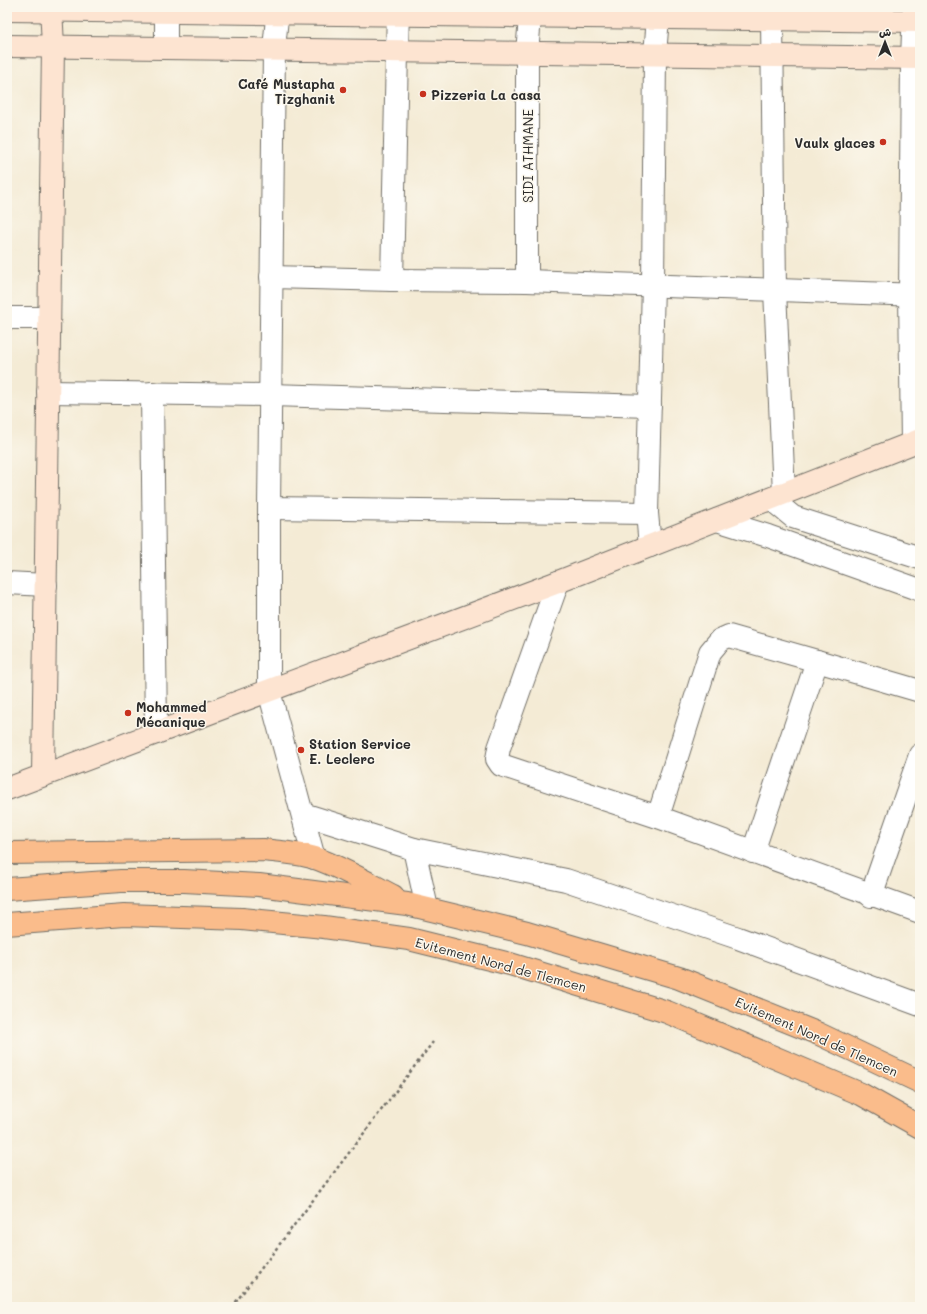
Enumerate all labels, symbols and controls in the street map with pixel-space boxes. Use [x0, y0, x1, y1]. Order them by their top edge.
north arrow [865, 22, 905, 62]
text: ش [879, 24, 891, 39]
place label: Café Mustapha Tizghanit [238, 75, 335, 107]
marker: Café Mustapha Tizghanit [338, 85, 348, 95]
place label: Pizzeria La casa [431, 86, 541, 103]
marker: Pizzeria La casa [418, 89, 428, 99]
street label: SIDI ATHMANE [519, 109, 536, 203]
place label: Vaulx glaces [795, 134, 875, 151]
marker: Vaulx glaces [878, 137, 888, 147]
place label: Mohammed Mécanique [136, 698, 207, 730]
marker: Mohammed Mécanique [123, 708, 133, 718]
place label: Station Service E. Leclerc [309, 735, 411, 767]
marker: Station Service E. Leclerc [296, 745, 306, 755]
street label: Evitement Nord de Tlemcen [414, 933, 588, 995]
street label: Evitement Nord de Tlemcen [733, 992, 901, 1080]

